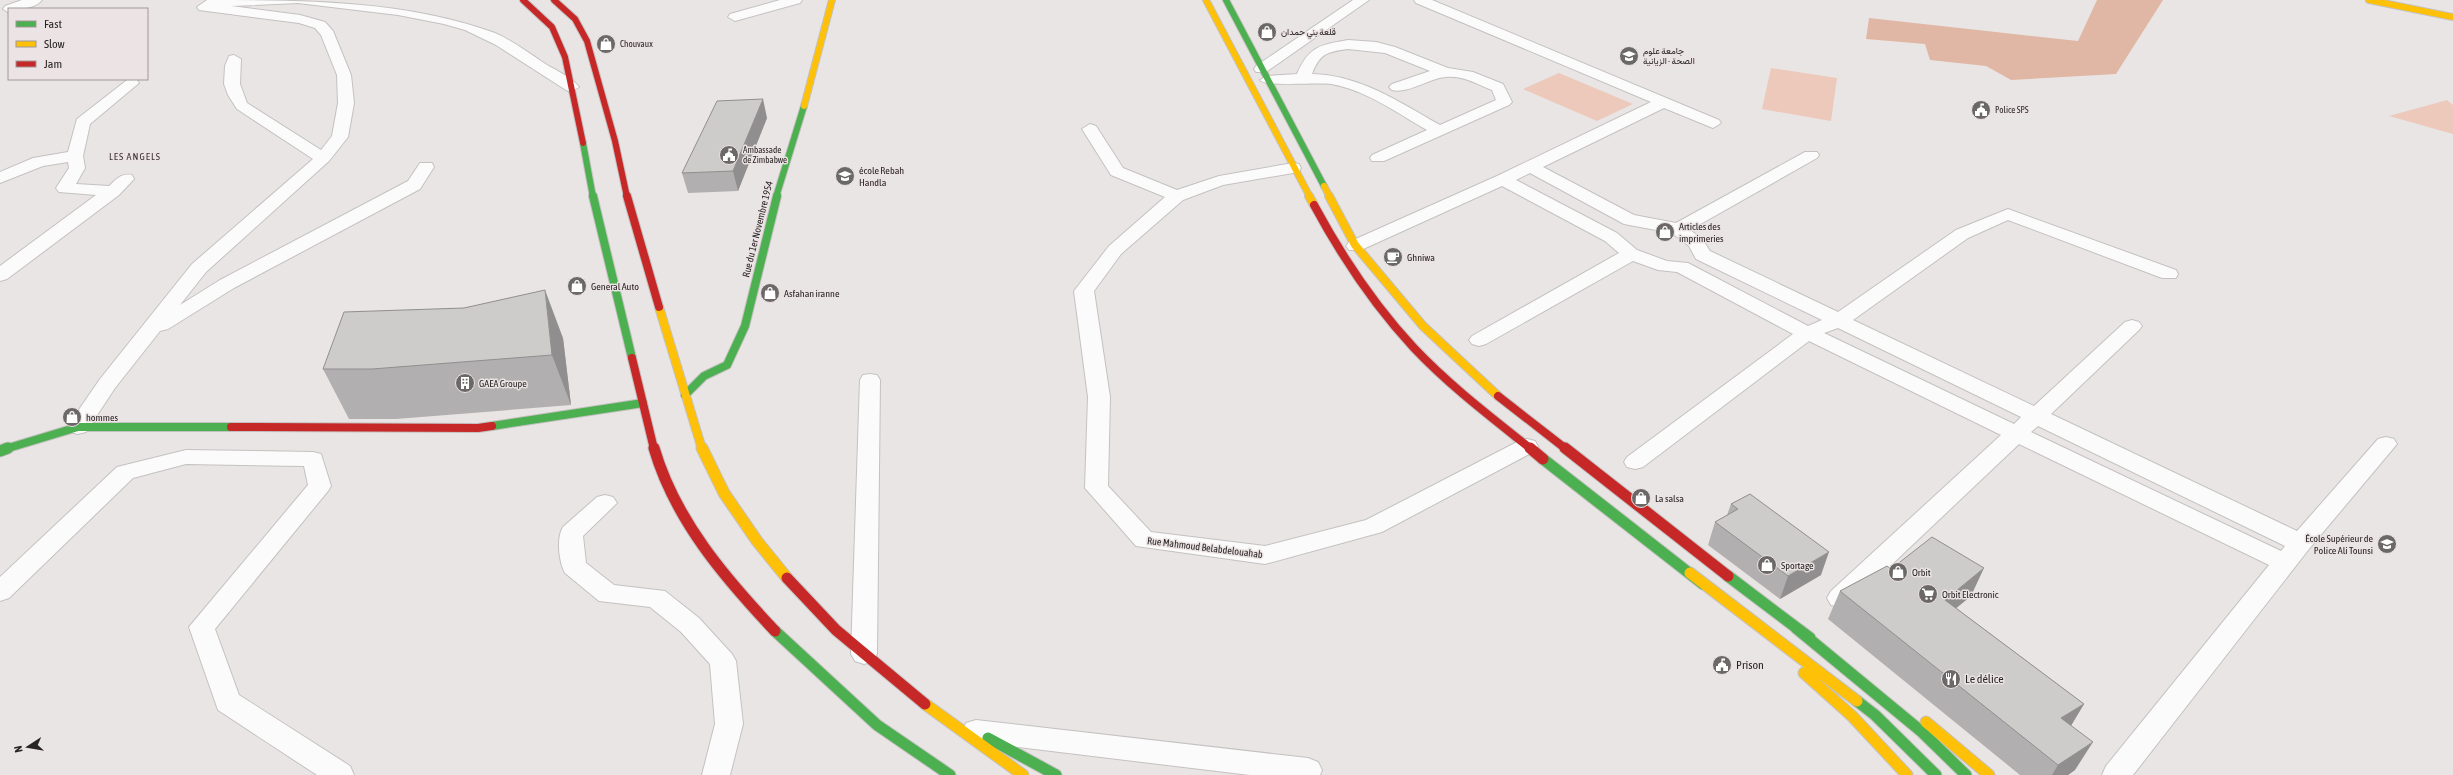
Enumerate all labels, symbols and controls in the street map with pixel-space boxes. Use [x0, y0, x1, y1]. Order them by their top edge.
legend [8, 8, 148, 80]
text: Fast [44, 17, 62, 31]
shop icon: قلعة بني حمدان [1256, 21, 1278, 43]
place label: قلعة بني حمدان [1281, 27, 1336, 39]
shop icon: Chouvaux [595, 33, 617, 55]
text: Slow [44, 37, 65, 51]
place label: Chouvaux [620, 39, 653, 49]
school or university icon: جامعة علوم الصحة - الزيانية [1618, 45, 1640, 67]
place label: جامعة علوم الصحة - الزيانية [1643, 46, 1695, 67]
text: Jam [44, 57, 62, 71]
public building icon: Police SPS [1970, 99, 1992, 121]
place label: Police SPS [1995, 105, 2029, 115]
public building icon: Ambassade de Zimbabwe [718, 144, 740, 166]
place label: Ambassade de Zimbabwe [743, 145, 787, 165]
district label: LES ANGELS [109, 151, 161, 162]
school or university icon: école Rebah Handla [834, 165, 856, 187]
place label: école Rebah Handla [859, 165, 904, 188]
street label: Rue du 1er Novembre 1954 [740, 180, 775, 278]
shop icon: Articles des imprimeries [1654, 221, 1676, 243]
place label: Articles des imprimeries [1679, 221, 1724, 244]
cafe icon: Ghniwa [1382, 246, 1404, 268]
place label: Ghniwa [1407, 252, 1435, 263]
shop icon: General Auto [566, 275, 588, 297]
place label: General Auto [591, 281, 639, 292]
shop icon: Asfahan iranne [759, 282, 781, 304]
place label: Asfahan iranne [784, 288, 840, 299]
building icon: GAEA Groupe [454, 372, 476, 394]
place label: GAEA Groupe [479, 378, 527, 389]
shop icon: hommes [61, 406, 83, 428]
place label: hommes [86, 412, 118, 423]
shop icon: La salsa [1630, 487, 1652, 509]
place label: La salsa [1655, 493, 1684, 504]
place label: École Supérieur de Police Ali Tounsi [2305, 533, 2373, 556]
school or university icon: École Supérieur de Police Ali Tounsi [2376, 533, 2398, 555]
street label: Rue Mahmoud Belabdelouahab [1147, 535, 1264, 560]
shop icon: Sportage [1756, 554, 1778, 576]
place label: Sportage [1781, 560, 1814, 571]
shop icon: Orbit [1887, 561, 1909, 583]
place label: Orbit [1912, 567, 1931, 578]
supermarket icon: Orbit Electronic [1917, 583, 1939, 605]
place label: Orbit Electronic [1942, 589, 1999, 600]
public building icon: Prison [1711, 654, 1733, 676]
place label: Prison [1736, 658, 1764, 672]
restaurant icon: Le délice [1940, 668, 1962, 690]
place label: Le délice [1965, 672, 2004, 686]
north arrow [8, 727, 48, 767]
text: N [12, 745, 25, 754]

